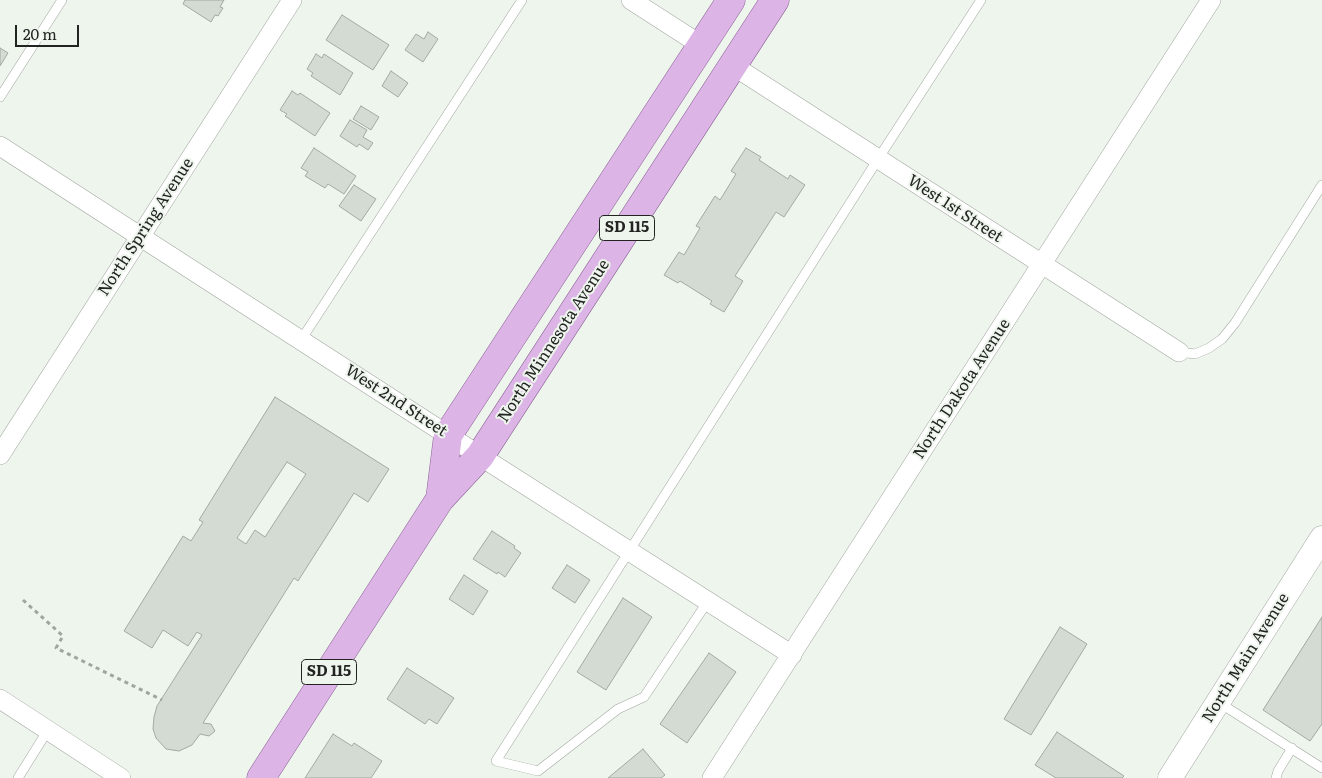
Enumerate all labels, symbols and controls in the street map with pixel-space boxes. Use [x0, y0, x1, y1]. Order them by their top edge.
scale bar [18, 15, 81, 47]
text: 20 m [23, 22, 57, 45]
street label: North Spring Avenue [94, 154, 198, 300]
street label: West 1st Street [904, 171, 1006, 247]
road number: SD 115 [600, 216, 654, 240]
street label: North Minnesota Avenue [494, 256, 614, 426]
street label: North Dakota Avenue [909, 315, 1015, 463]
street label: West 2nd Street [341, 361, 451, 441]
street label: North Main Avenue [1198, 590, 1294, 726]
road number: SD 115 [302, 660, 356, 684]

